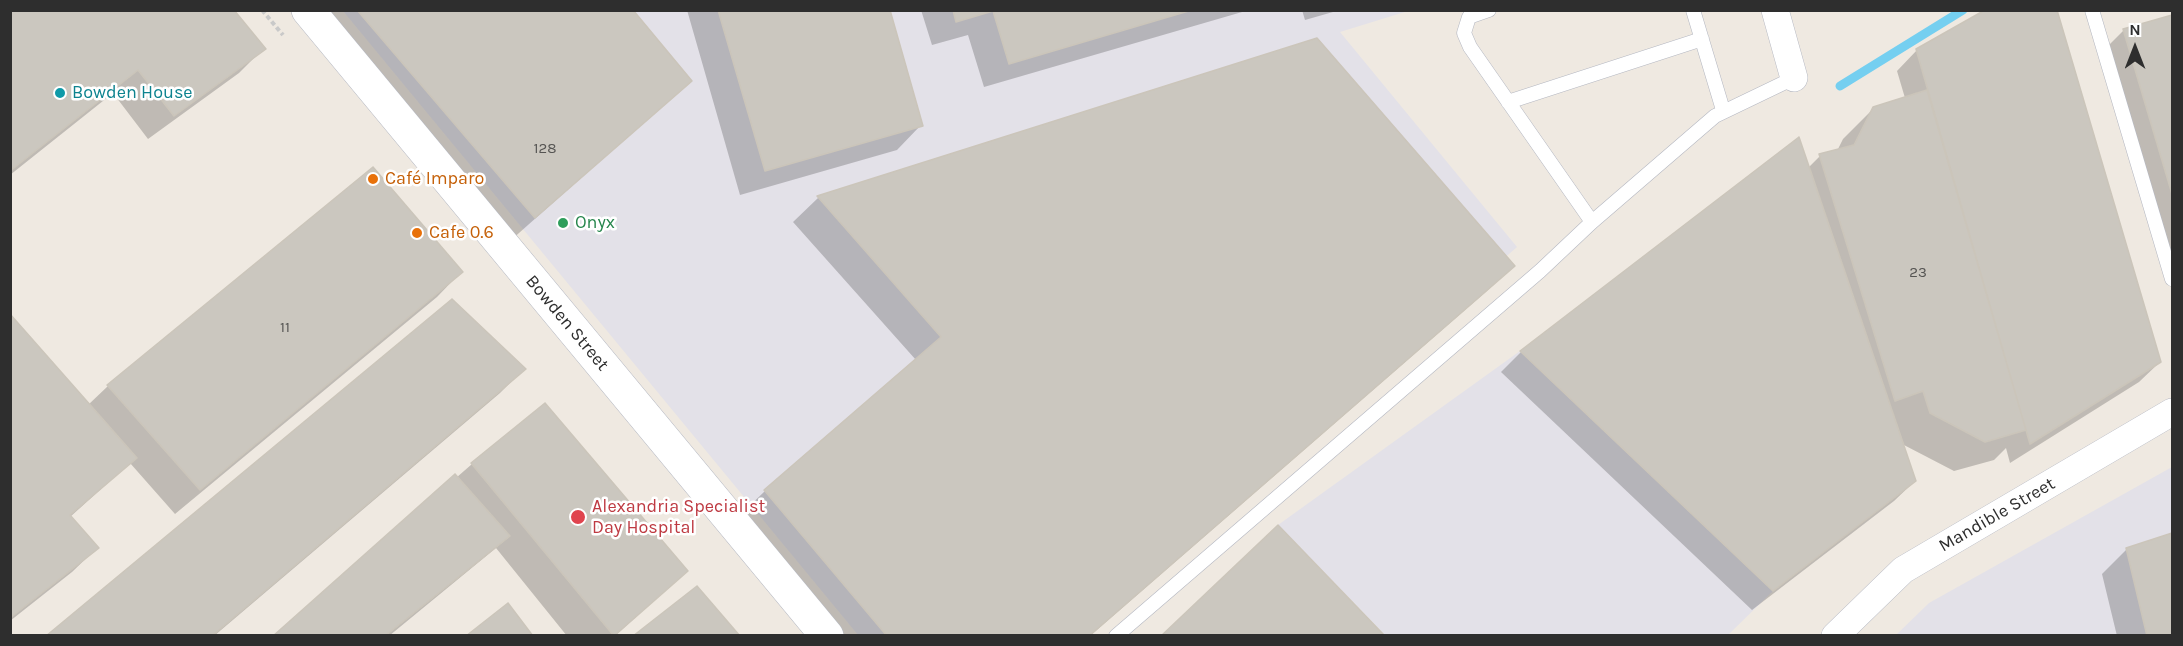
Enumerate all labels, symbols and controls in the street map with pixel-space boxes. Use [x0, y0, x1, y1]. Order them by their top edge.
north arrow [2105, 18, 2165, 78]
text: N [2129, 20, 2141, 39]
place label: Bowden House [72, 82, 193, 104]
marker: Bowden House [53, 86, 67, 100]
house number: 128 [534, 140, 556, 158]
place label: Café Imparo [385, 168, 484, 190]
marker: Café Imparo [366, 172, 380, 186]
place label: Onyx [575, 212, 615, 234]
marker: Onyx [556, 216, 570, 230]
place label: Cafe 0.6 [429, 222, 494, 244]
marker: Cafe 0.6 [410, 226, 424, 240]
house number: 23 [1909, 264, 1927, 282]
street label: Bowden Street [521, 271, 613, 375]
house number: 11 [280, 319, 290, 337]
street label: Mandible Street [1935, 473, 2059, 557]
place label: Alexandria Specialist Day Hospital [592, 496, 765, 538]
marker: Alexandria Specialist Day Hospital [569, 508, 587, 526]

